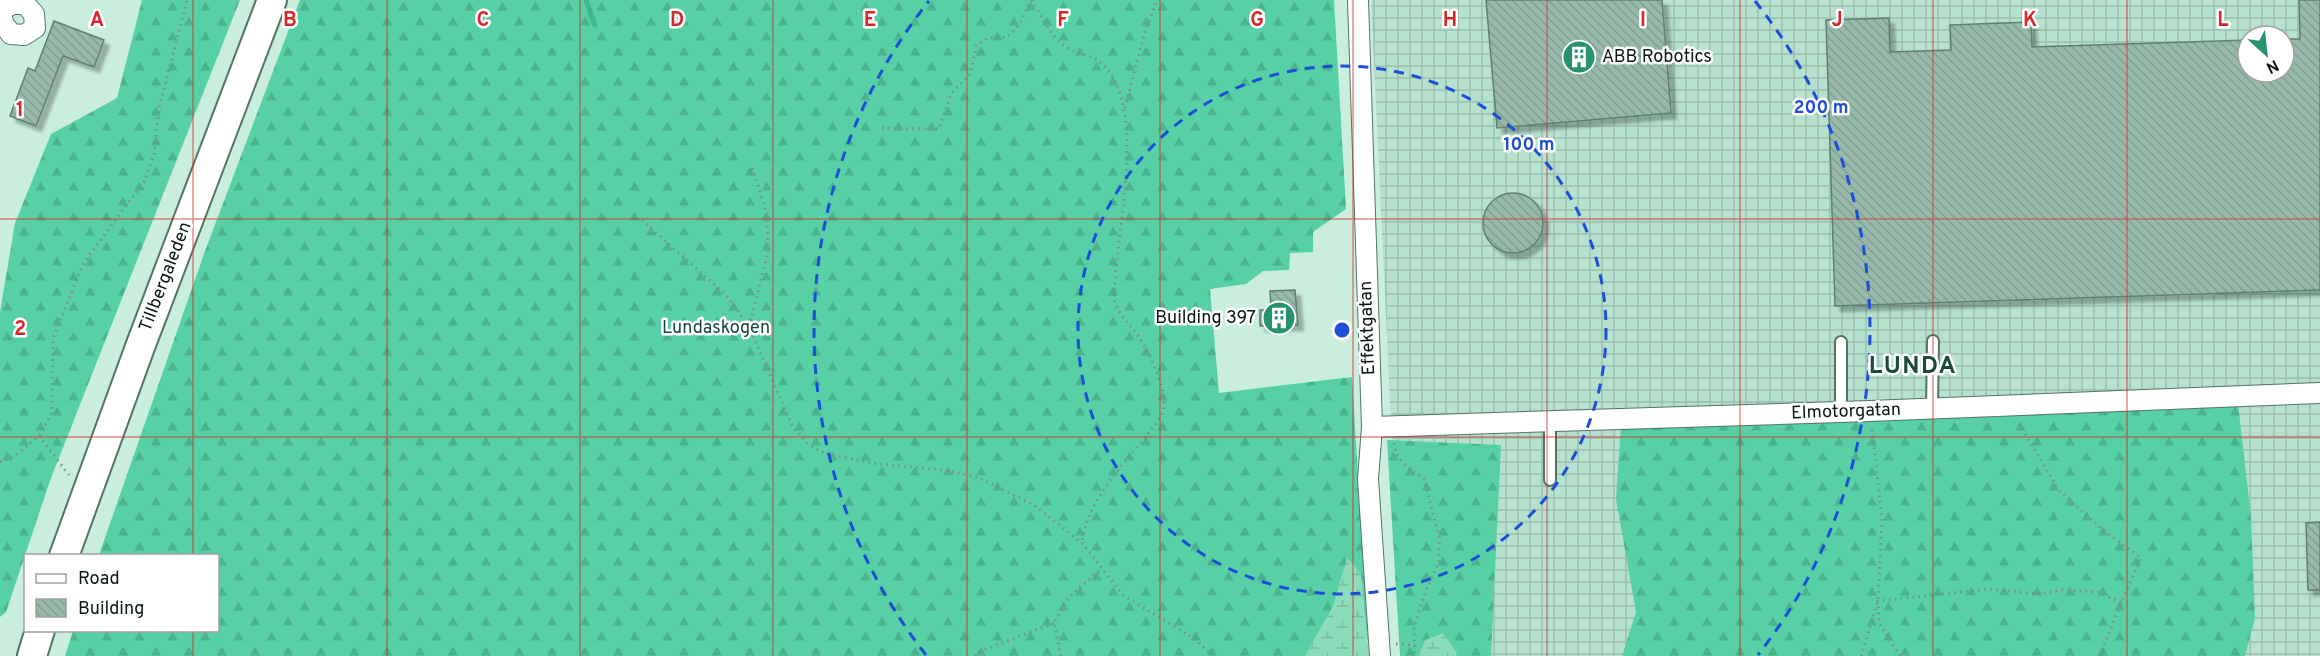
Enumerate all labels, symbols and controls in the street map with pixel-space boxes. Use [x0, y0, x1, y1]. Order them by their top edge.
text: A [90, 8, 104, 34]
text: B [283, 8, 297, 34]
text: C [477, 8, 489, 34]
text: D [670, 8, 684, 34]
text: E [864, 8, 876, 34]
text: F [1057, 8, 1069, 34]
text: G [1250, 8, 1264, 34]
text: H [1443, 8, 1457, 34]
text: I [1640, 8, 1646, 34]
text: J [1831, 8, 1843, 34]
text: K [2023, 8, 2037, 34]
text: L [2217, 8, 2229, 34]
north arrow [2236, 24, 2296, 84]
building icon: ABB Robotics [1561, 39, 1597, 75]
place label: ABB Robotics [1602, 46, 1712, 69]
text: N [2262, 54, 2282, 77]
text: 200 m [1793, 97, 1849, 120]
text: 1 [16, 98, 24, 124]
text: 100 m [1503, 134, 1555, 157]
street label: Tillbergaleden [134, 219, 198, 335]
street label: Effektgatan [1355, 280, 1381, 376]
building icon: Building 397 [1261, 300, 1297, 336]
place label: Building 397 [1155, 307, 1256, 330]
text: 2 [14, 317, 26, 343]
park label: Lundaskogen [662, 317, 770, 340]
centre of rings [1332, 320, 1352, 340]
district label: LUNDA [1869, 352, 1957, 382]
street label: Elmotorgatan [1791, 399, 1901, 425]
legend [24, 554, 219, 632]
text: Road [78, 568, 120, 591]
text: Building [78, 598, 144, 621]

